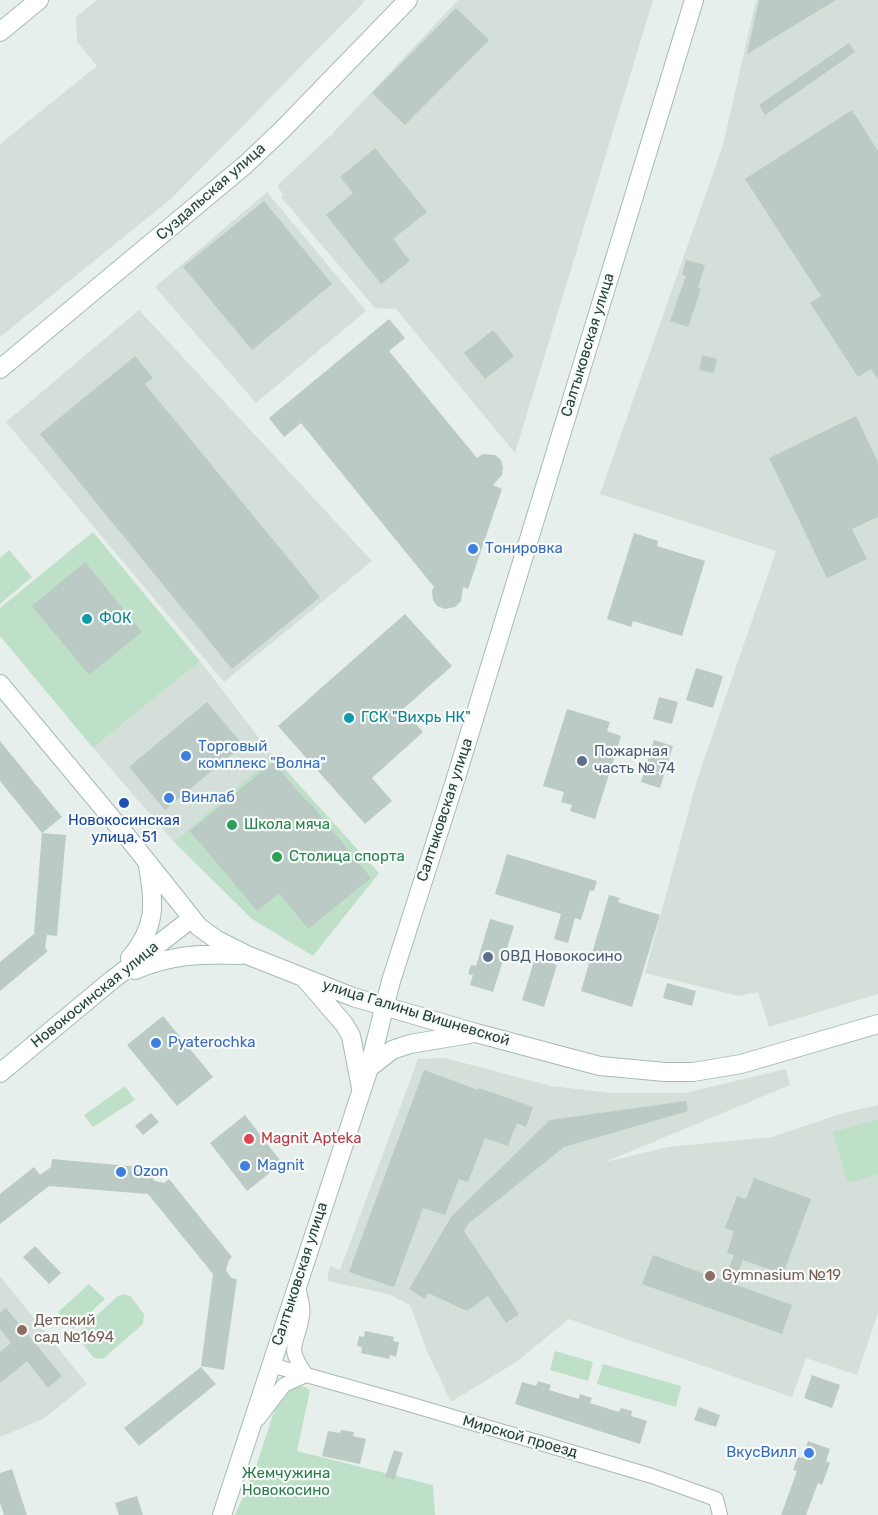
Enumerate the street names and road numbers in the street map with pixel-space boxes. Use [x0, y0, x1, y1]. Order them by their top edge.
street label: Суздальская улица [153, 140, 269, 244]
street label: Салтыковская улица [558, 271, 618, 419]
street label: Салтыковская улица [413, 736, 477, 884]
street label: Новокосинская улица [28, 938, 162, 1052]
street label: улица Галины Вишневской [320, 976, 512, 1050]
street label: Салтыковская улица [268, 1200, 332, 1348]
street label: Мирской проезд [460, 1412, 580, 1462]

